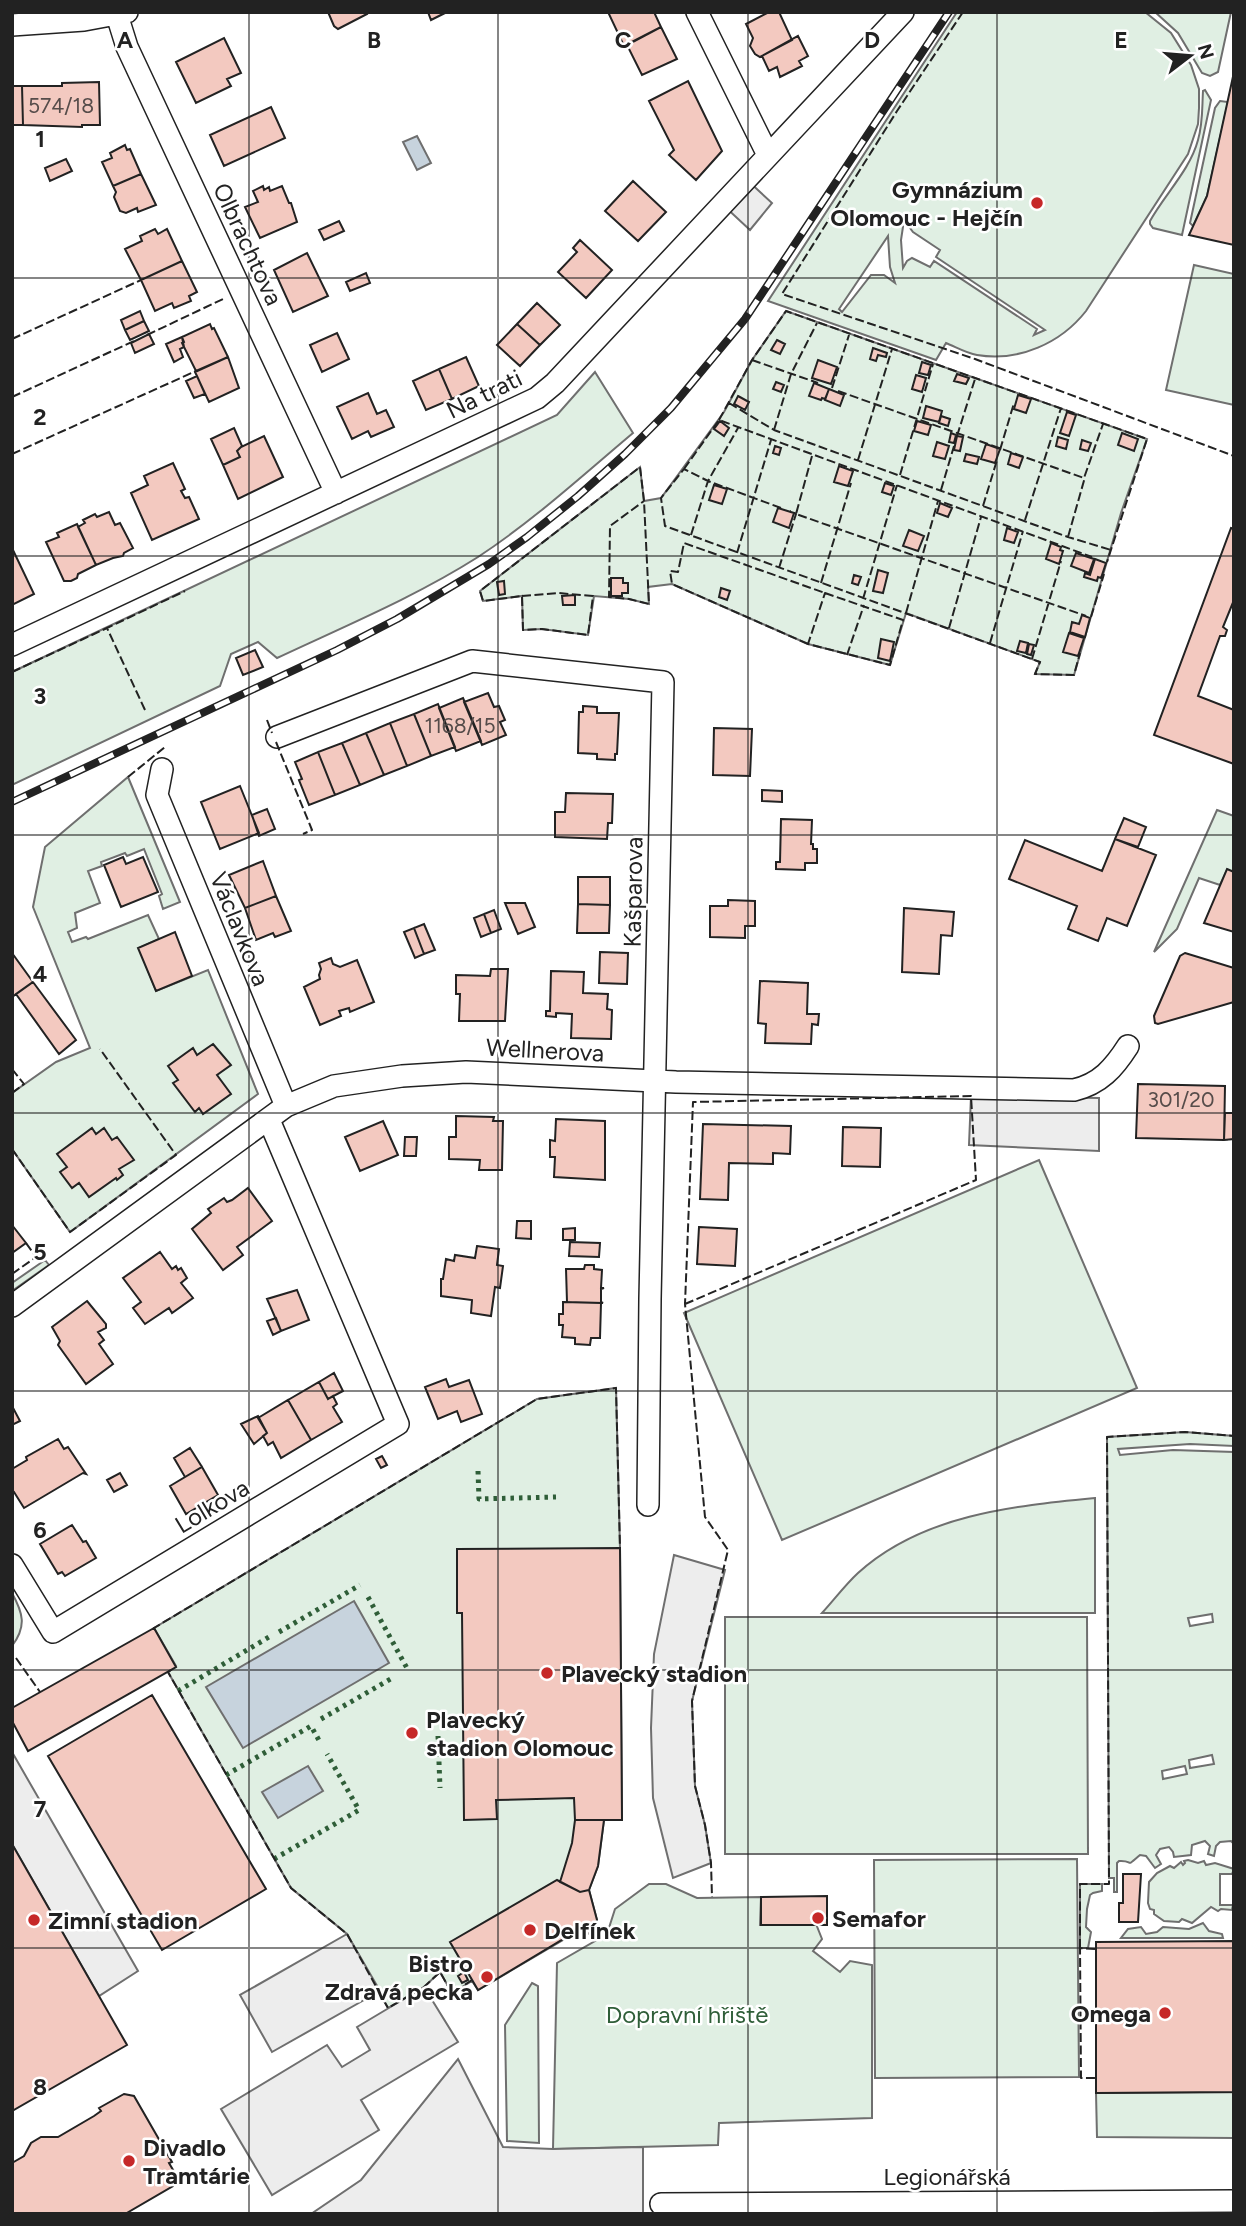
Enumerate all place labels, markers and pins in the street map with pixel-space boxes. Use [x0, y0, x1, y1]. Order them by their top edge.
place label: Gymnázium Olomouc - Hejčín [830, 175, 1023, 232]
marker: Gymnázium Olomouc - Hejčín [1029, 195, 1045, 211]
place label: Plavecký stadion [561, 1659, 747, 1688]
marker: Plavecký stadion [539, 1665, 555, 1681]
place label: Plavecký stadion Olomouc [426, 1705, 614, 1762]
marker: Plavecký stadion Olomouc [404, 1725, 420, 1741]
place label: Semafor [832, 1904, 926, 1933]
place label: Zimní stadion [48, 1906, 198, 1935]
marker: Semafor [810, 1910, 826, 1926]
marker: Zimní stadion [26, 1912, 42, 1928]
place label: Delfínek [544, 1916, 636, 1945]
marker: Delfínek [522, 1922, 538, 1938]
place label: Bistro Zdravá pecka [325, 1949, 473, 2006]
marker: Bistro Zdravá pecka [479, 1969, 495, 1985]
place label: Omega [1071, 1999, 1151, 2028]
marker: Omega [1157, 2005, 1173, 2021]
place label: Divadlo Tramtárie [143, 2133, 250, 2190]
marker: Divadlo Tramtárie [121, 2153, 137, 2169]

